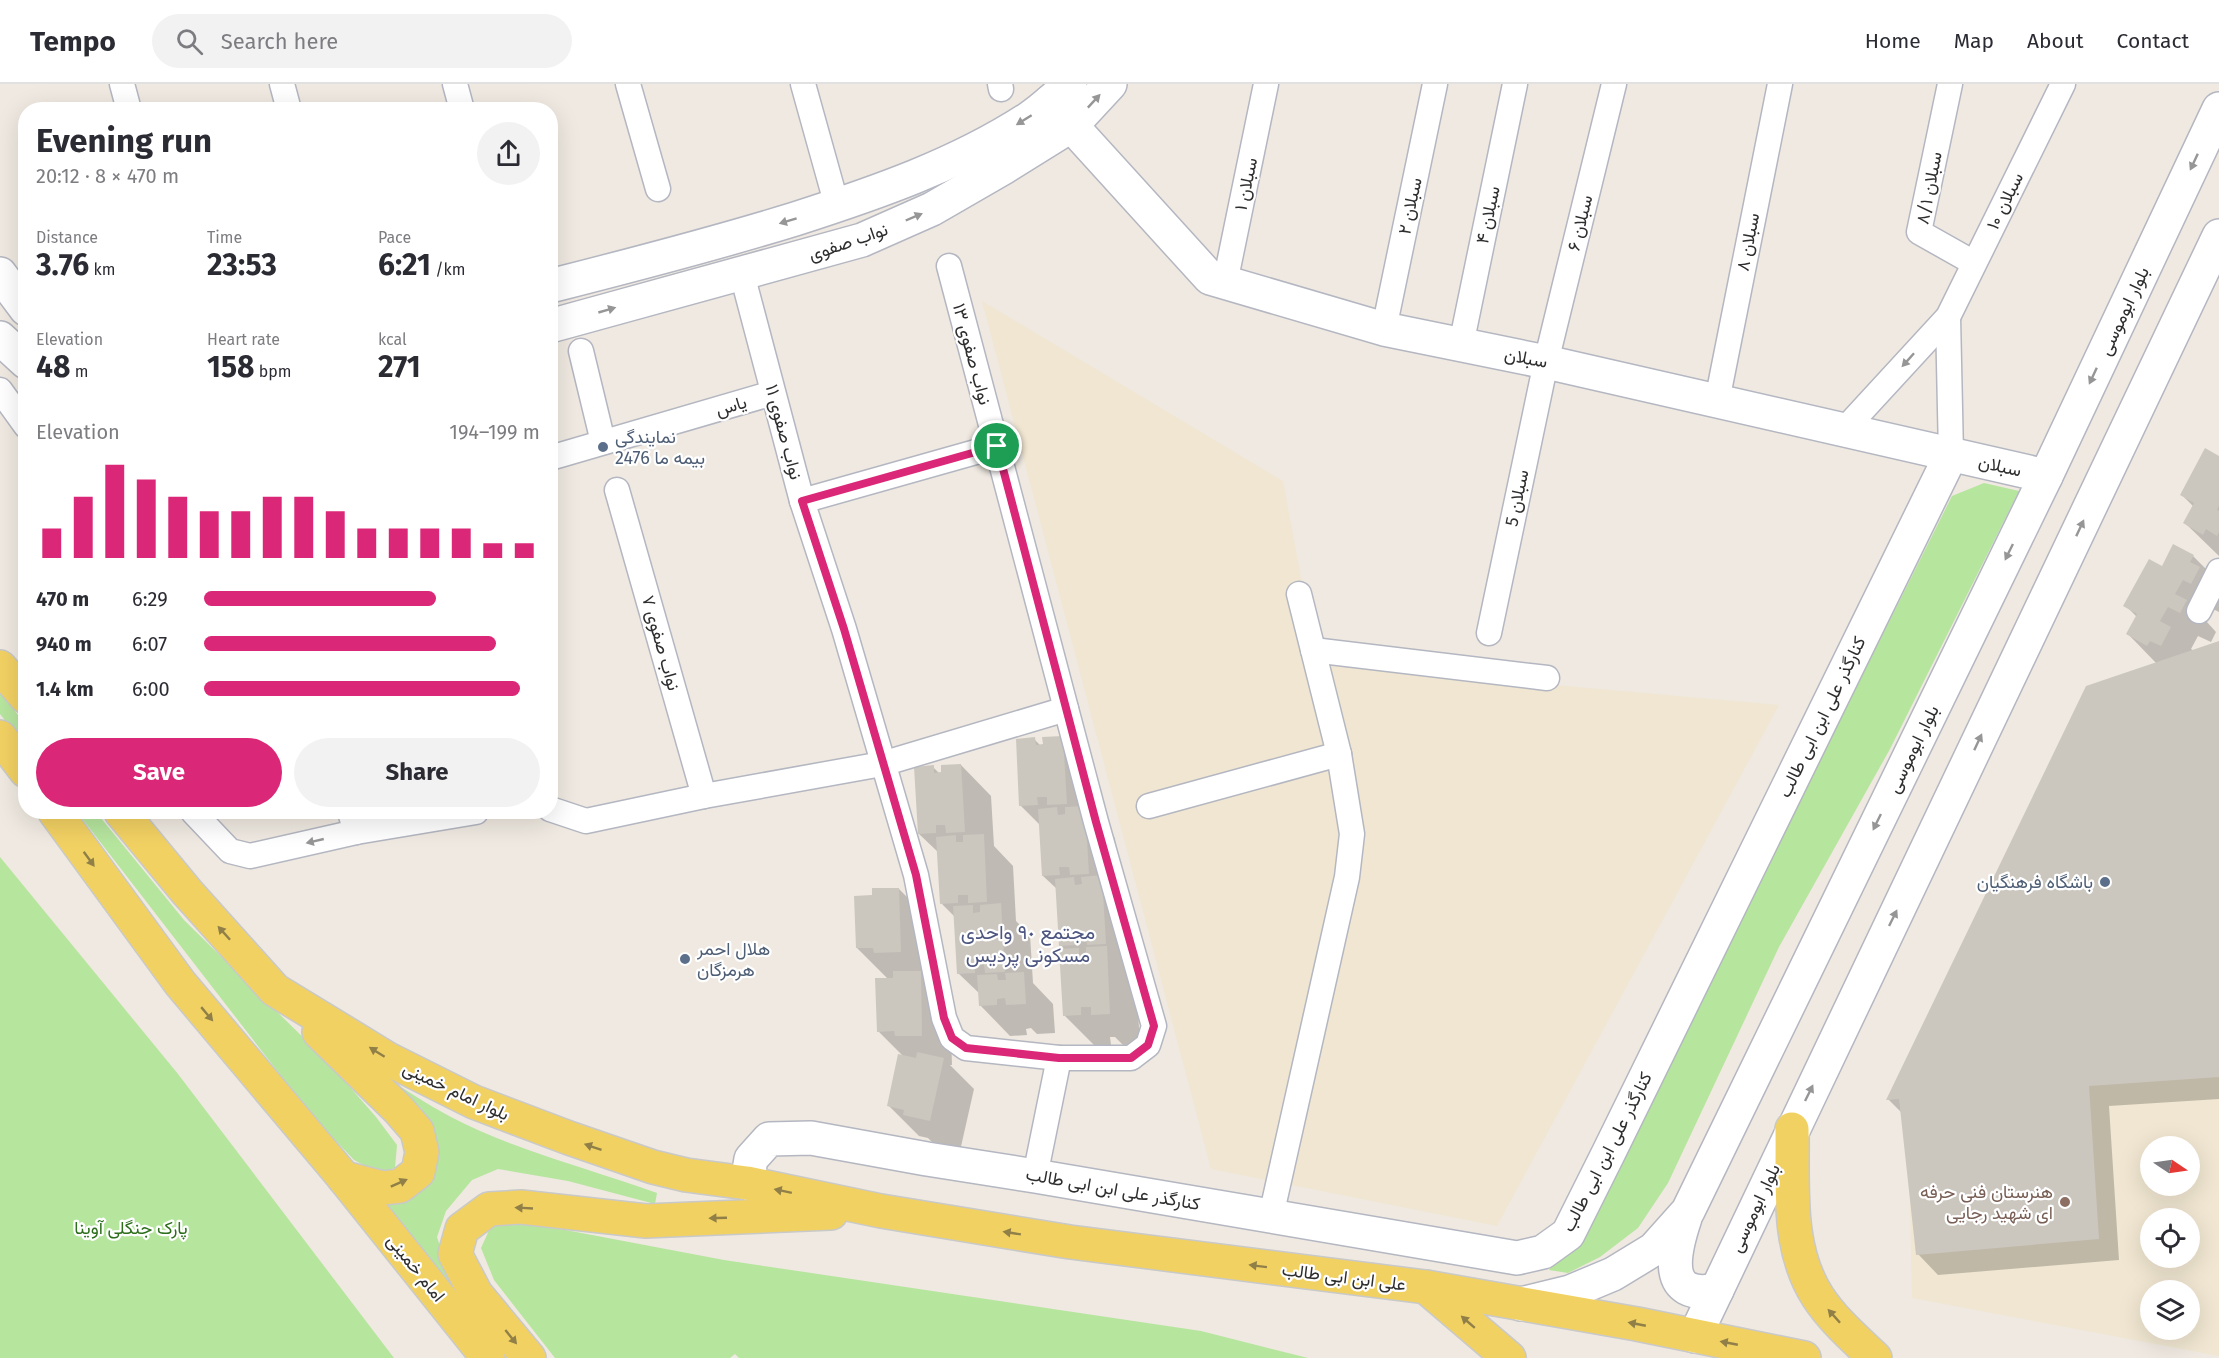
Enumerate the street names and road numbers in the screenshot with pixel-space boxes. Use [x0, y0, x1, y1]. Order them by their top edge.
street label: سبلان ۸/۱ [1911, 150, 1947, 226]
street label: سبلان ۱ [1230, 156, 1262, 212]
street label: سبلان ۱۰ [1982, 169, 2028, 233]
street label: سبلان ۲ [1393, 176, 1427, 236]
street label: سبلان ۴ [1471, 184, 1505, 246]
street label: سبلان ۶ [1562, 193, 1598, 253]
street label: سبلان ۸ [1732, 211, 1764, 273]
street label: نواب صفوی [805, 218, 891, 266]
street label: بلوار ابوموسی [2094, 263, 2154, 359]
street label: نواب صفوی ۱۳ [948, 301, 996, 407]
street label: سبلان [1503, 343, 1549, 373]
street label: نواب صفوی ۱۱ [761, 382, 807, 482]
street label: یاس [713, 391, 749, 421]
street label: سبلان [1976, 450, 2024, 482]
street label: سبلان 5 [1500, 468, 1534, 528]
street label: نواب صفوی ۷ [637, 593, 685, 693]
street label: کنارگذر علی ابن ابی طالب [1773, 633, 1871, 801]
street label: بلوار ابوموسی [1882, 701, 1944, 797]
street label: بلوار امام خمینی [399, 1057, 513, 1126]
street label: کنارگذر علی ابن ابی طالب [1557, 1068, 1657, 1236]
street label: بلوار ابوموسی [1725, 1160, 1785, 1256]
street label: کنارگذر علی ابن ابی طالب [1024, 1163, 1202, 1215]
street label: امام خمینی [381, 1230, 450, 1307]
street label: علی ابن ابی طالب [1281, 1258, 1407, 1296]

